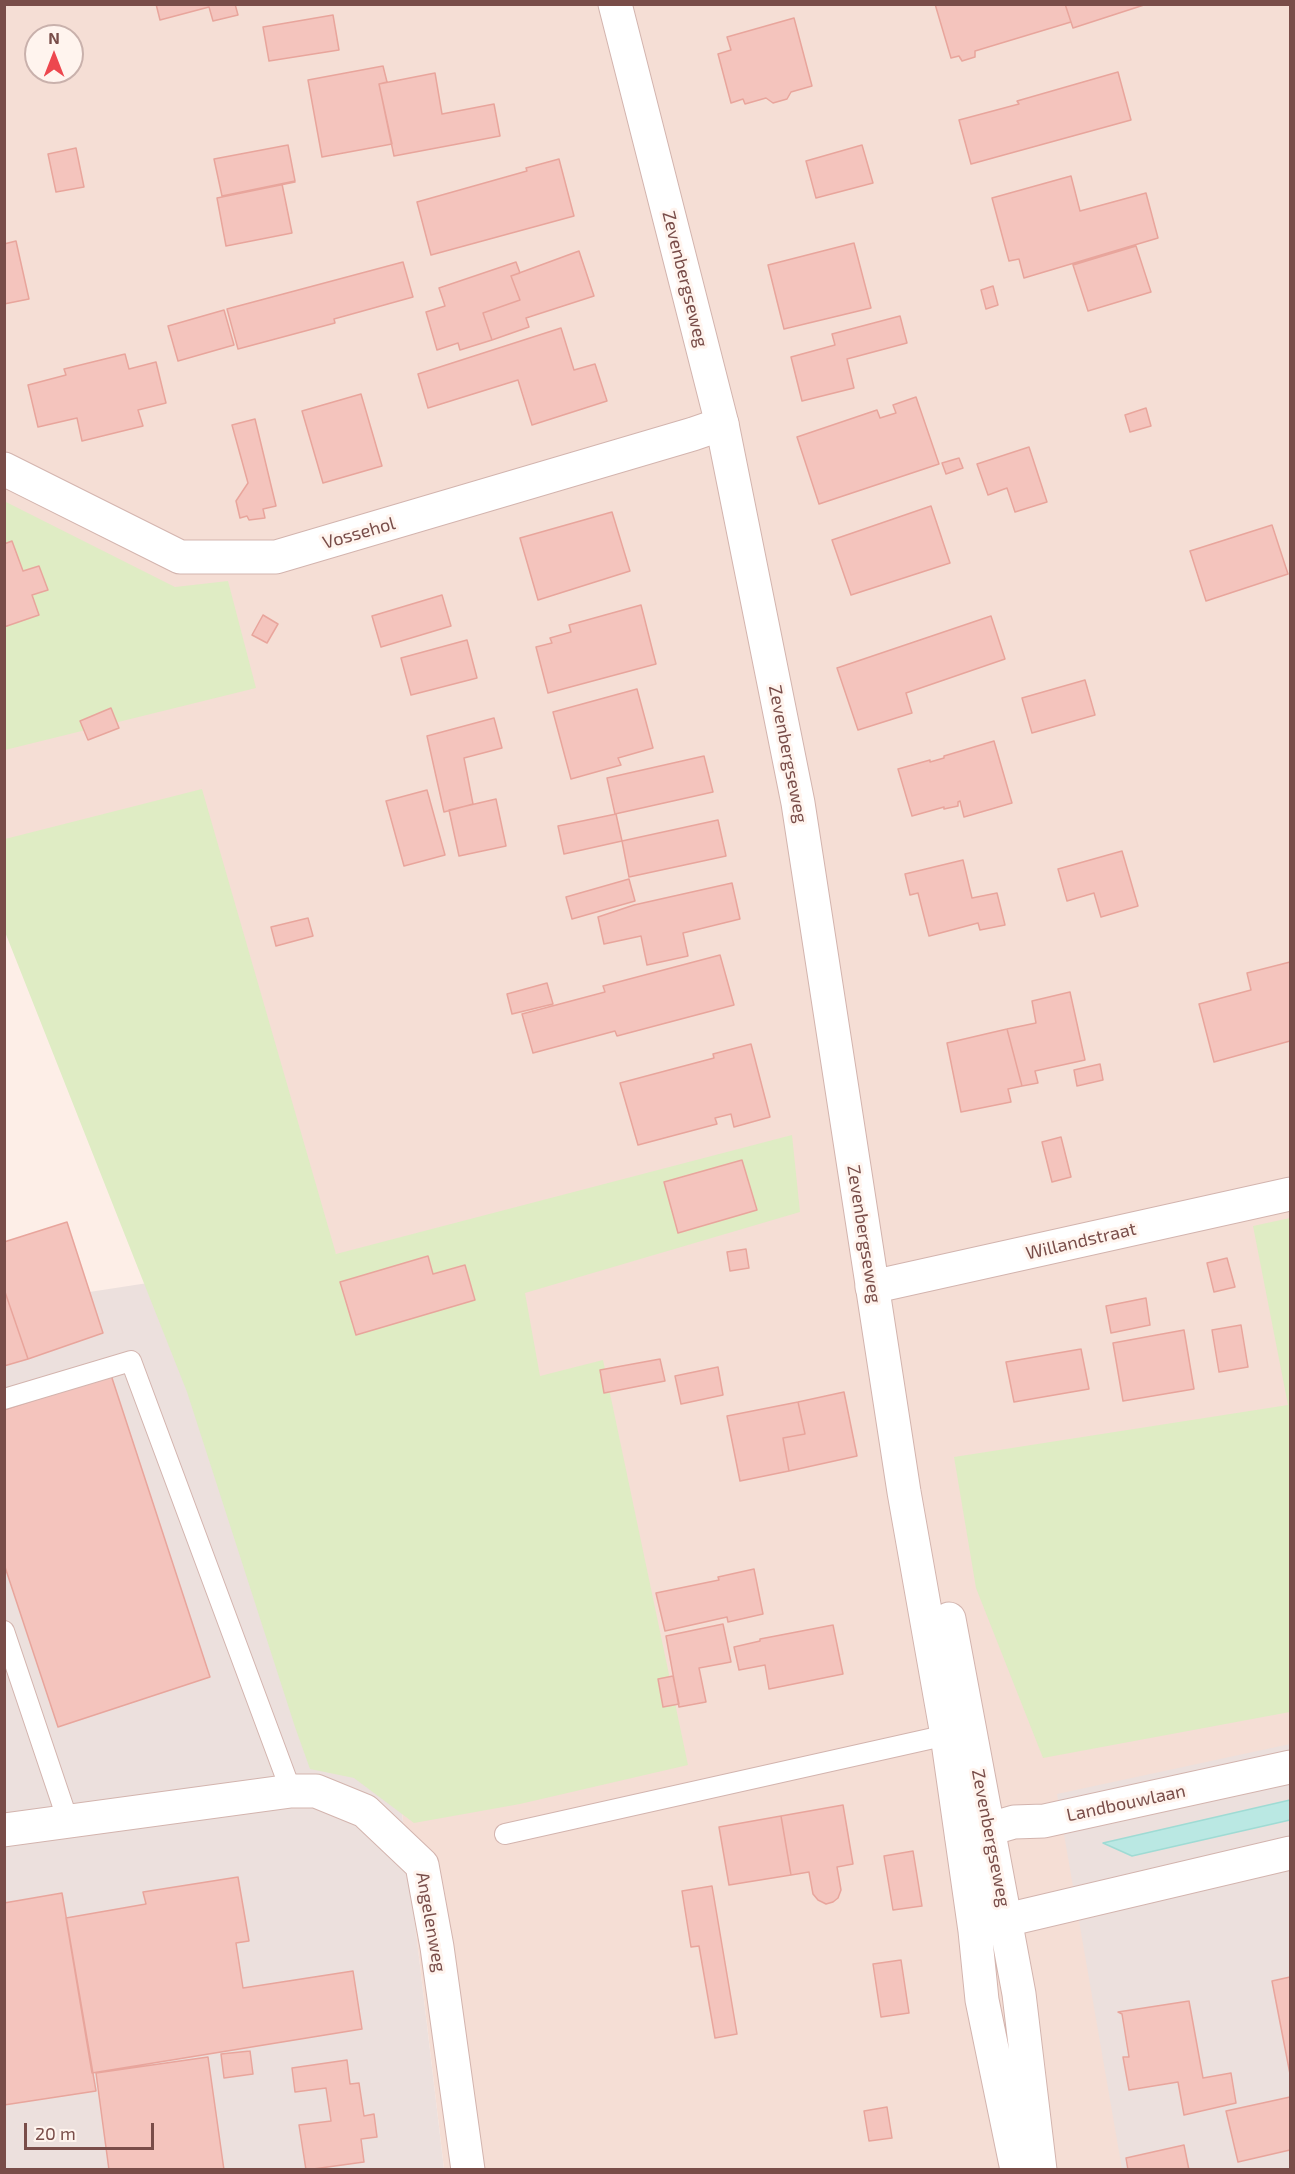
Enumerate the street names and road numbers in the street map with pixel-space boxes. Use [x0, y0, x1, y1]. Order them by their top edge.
street label: Zevenbergseweg [658, 209, 712, 349]
street label: Vossehol [320, 512, 398, 554]
street label: Zevenbergseweg [764, 683, 812, 825]
street label: Zevenbergseweg [842, 1163, 886, 1305]
street label: Willandstraat [1024, 1218, 1138, 1264]
street label: Zevenbergseweg [967, 1767, 1015, 1909]
street label: Landbouwlaan [1065, 1780, 1187, 1826]
street label: Angelenweg [412, 1870, 450, 1974]

